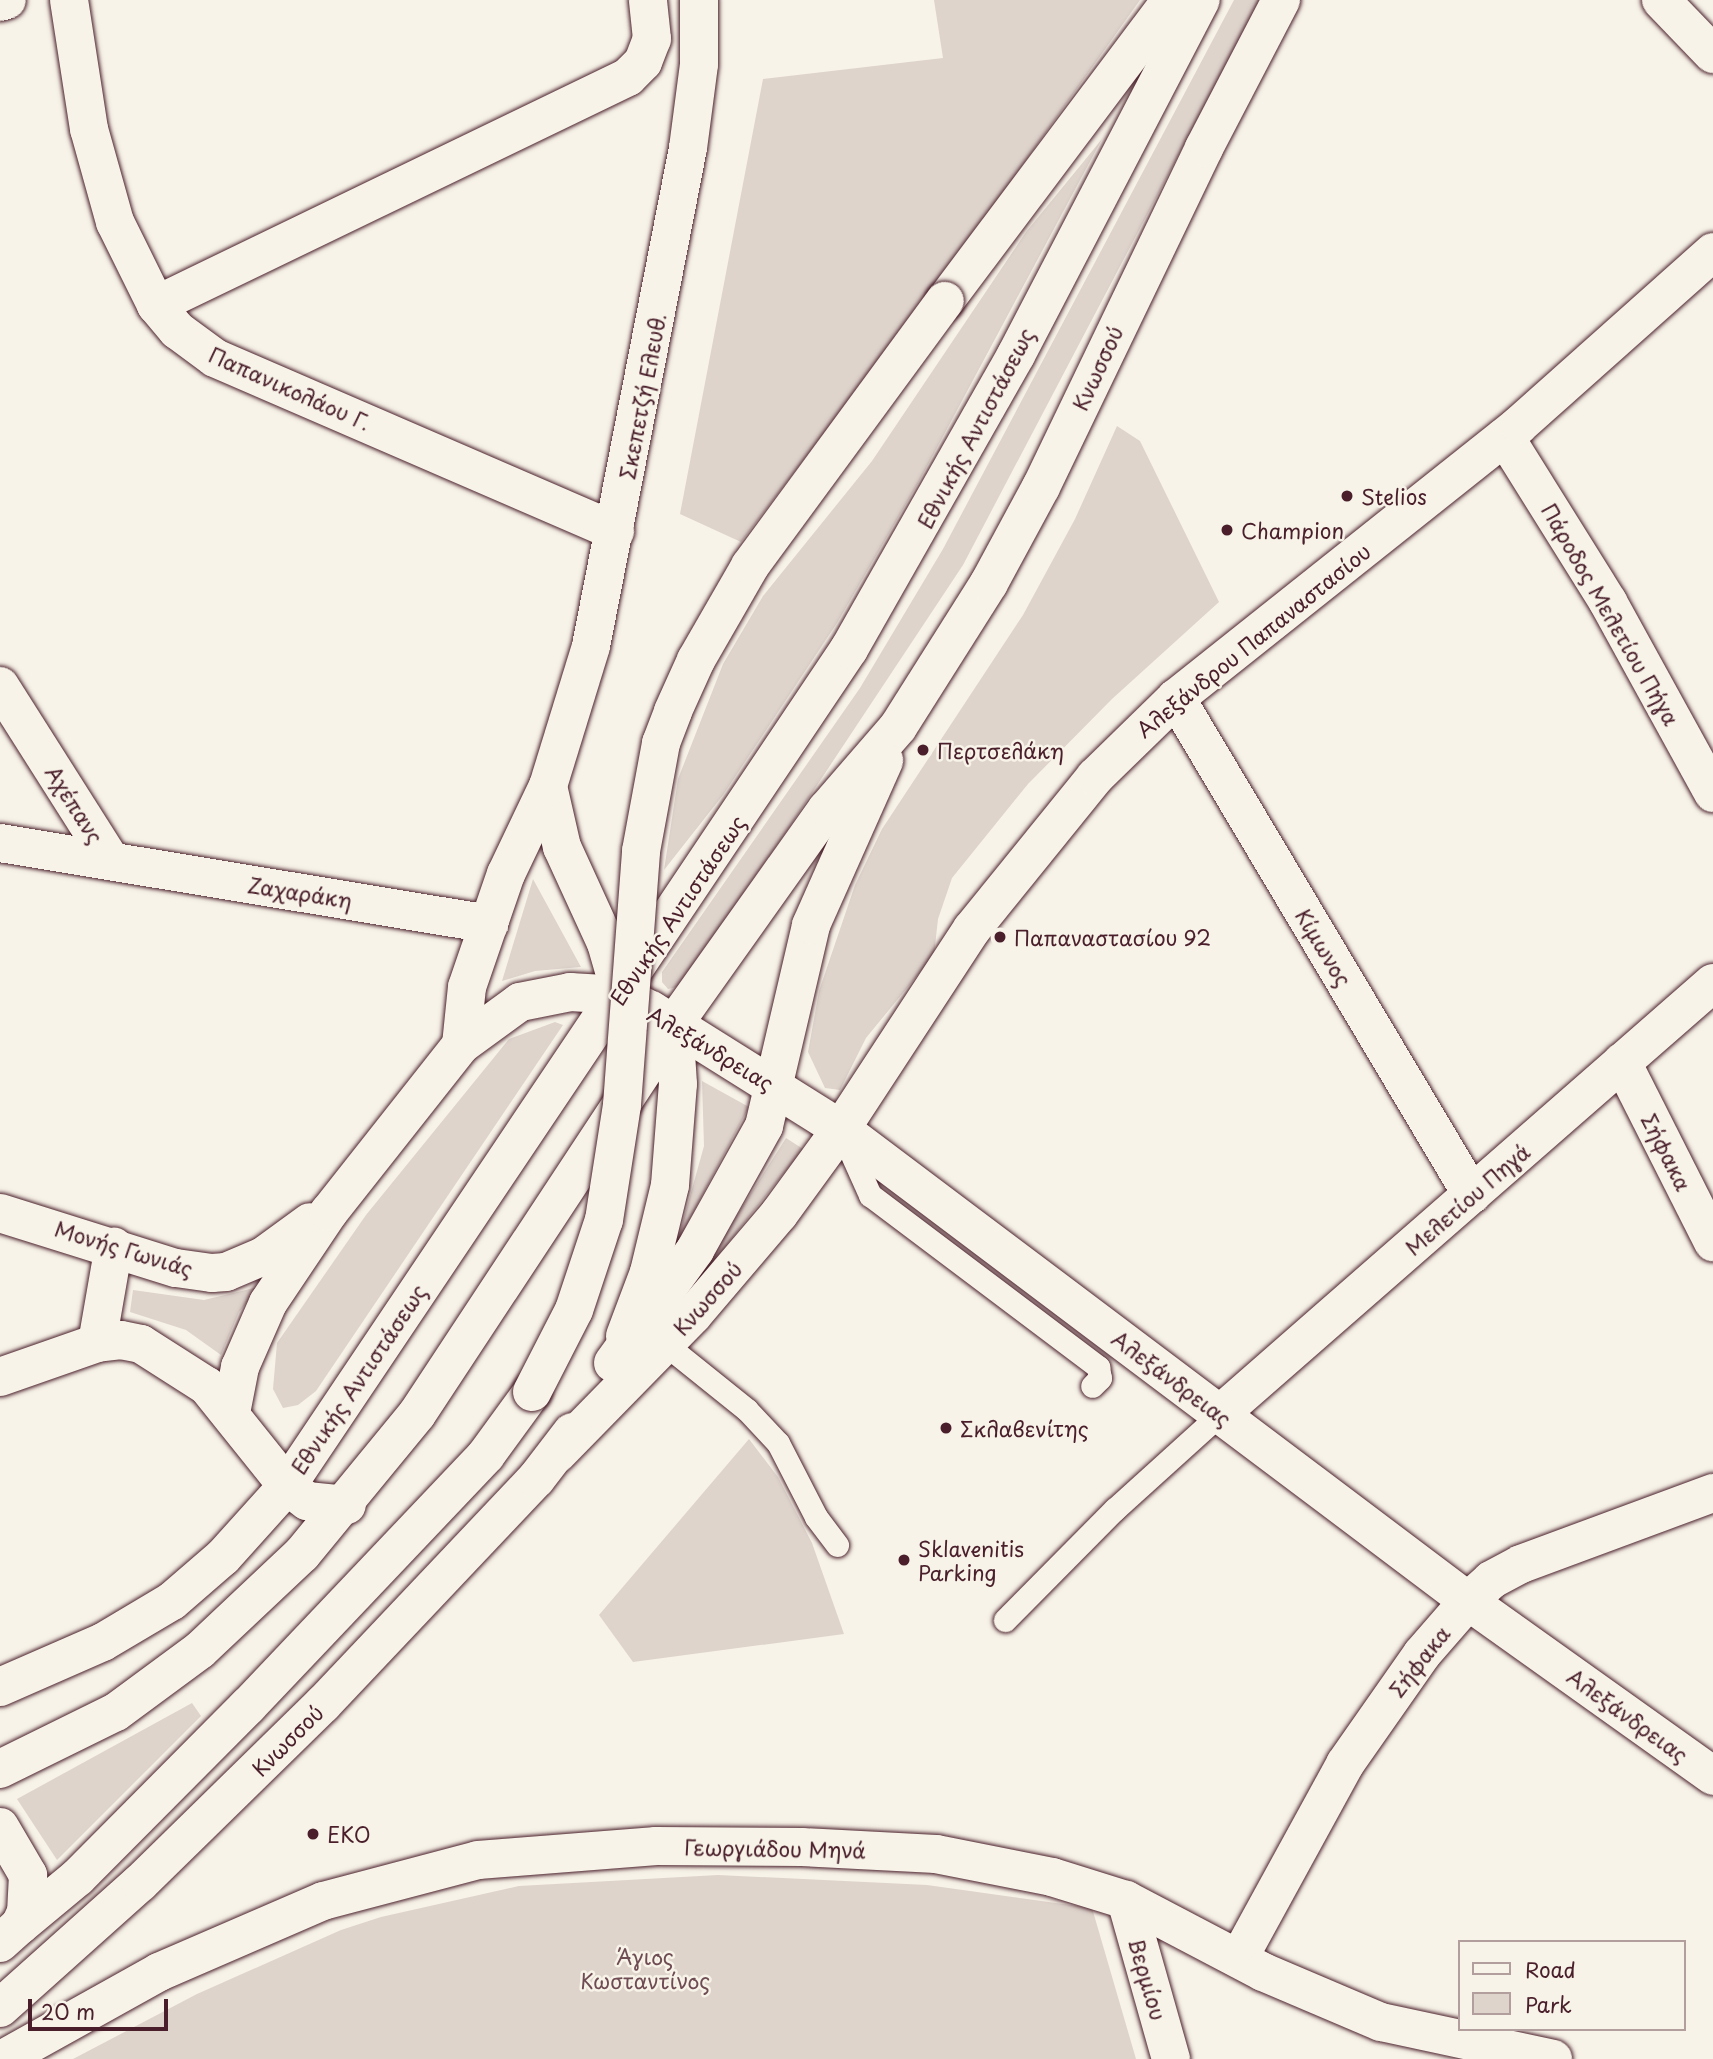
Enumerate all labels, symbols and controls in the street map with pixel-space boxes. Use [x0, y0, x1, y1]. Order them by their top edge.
street label: Σκεπετζή Ελευθ. [613, 310, 671, 482]
street label: Κνωσσού [1067, 322, 1127, 414]
street label: Εθνικής Αντιστάσεως [911, 323, 1039, 533]
street label: Παπανικολάου Γ. [206, 341, 374, 435]
place label: Stelios [1361, 483, 1427, 509]
marker: Stelios [1339, 488, 1355, 504]
street label: Πάροδος Μελετίου Πήγα [1537, 499, 1685, 729]
place label: Champion [1241, 517, 1344, 543]
marker: Champion [1219, 522, 1235, 538]
street label: Αλεξάνδρου Παπαναστασίου [1131, 538, 1375, 742]
place label: Περτσελάκη [937, 737, 1064, 763]
marker: Περτσελάκη [915, 742, 931, 758]
street label: Αχέπανς [41, 760, 109, 848]
street label: Εθνικής Αντιστάσεως [604, 810, 750, 1010]
street label: Ζαχαράκη [246, 871, 354, 913]
street label: Κίμωνος [1291, 904, 1357, 990]
place label: Παπαναστασίου 92 [1014, 924, 1210, 950]
marker: Παπαναστασίου 92 [992, 929, 1008, 945]
street label: Αλεξάνδρειας [643, 1000, 779, 1096]
street label: Σήφακα [1637, 1109, 1697, 1195]
street label: Μελετίου Πηγά [1400, 1138, 1534, 1260]
street label: Μονής Γωνιάς [51, 1215, 197, 1281]
street label: Κνωσσού [667, 1256, 747, 1340]
street label: Εθνικής Αντιστάσεως [285, 1279, 431, 1479]
street label: Αλεξάνδρειας [1107, 1325, 1237, 1431]
place label: Σκλαβενίτης [960, 1415, 1089, 1441]
marker: Σκλαβενίτης [938, 1420, 954, 1436]
place label: Sklavenitis Parking [918, 1535, 1024, 1585]
marker: Sklavenitis Parking [896, 1552, 912, 1568]
street label: Σήφακα [1383, 1620, 1455, 1702]
street label: Αλεξάνδρειας [1563, 1663, 1693, 1767]
street label: Κνωσσού [246, 1699, 328, 1781]
place label: EKO [327, 1821, 371, 1847]
marker: EKO [305, 1826, 321, 1842]
street label: Γεωργιάδου Μηνά [684, 1834, 866, 1862]
street label: Βερμίου [1124, 1935, 1172, 2023]
legend [1458, 1940, 1685, 2031]
park label: Άγιος Κωσταντίνος [580, 1943, 710, 1993]
text: Road [1525, 1953, 1576, 1985]
scale bar [32, 1986, 172, 2030]
text: Park [1525, 1988, 1572, 2020]
text: 20 m [41, 1995, 95, 2027]

